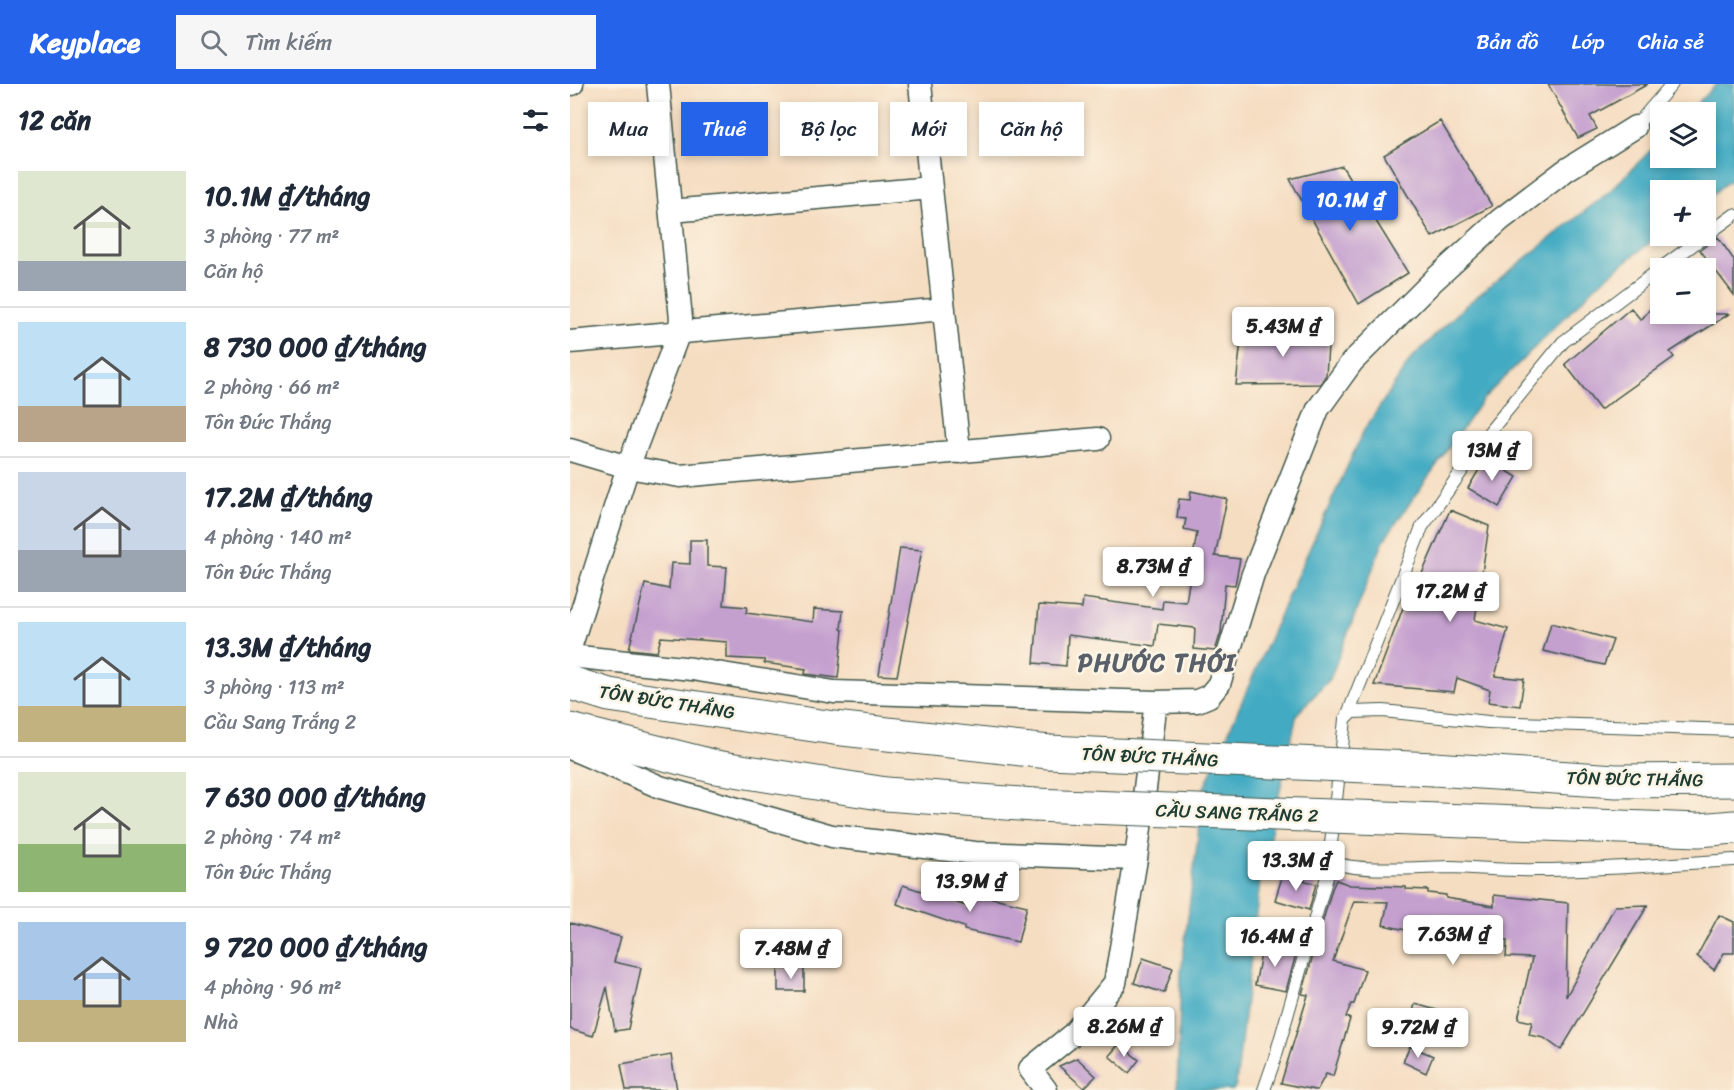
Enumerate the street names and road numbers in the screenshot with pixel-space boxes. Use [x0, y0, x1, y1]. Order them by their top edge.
street label: TÔN ĐỨC THẮNG [597, 675, 737, 729]
street label: TÔN ĐỨC THẮNG [1081, 737, 1219, 777]
street label: TÔN ĐỨC THẮNG [1566, 762, 1704, 796]
street label: CẦU SANG TRẮNG 2 [1155, 794, 1319, 832]

